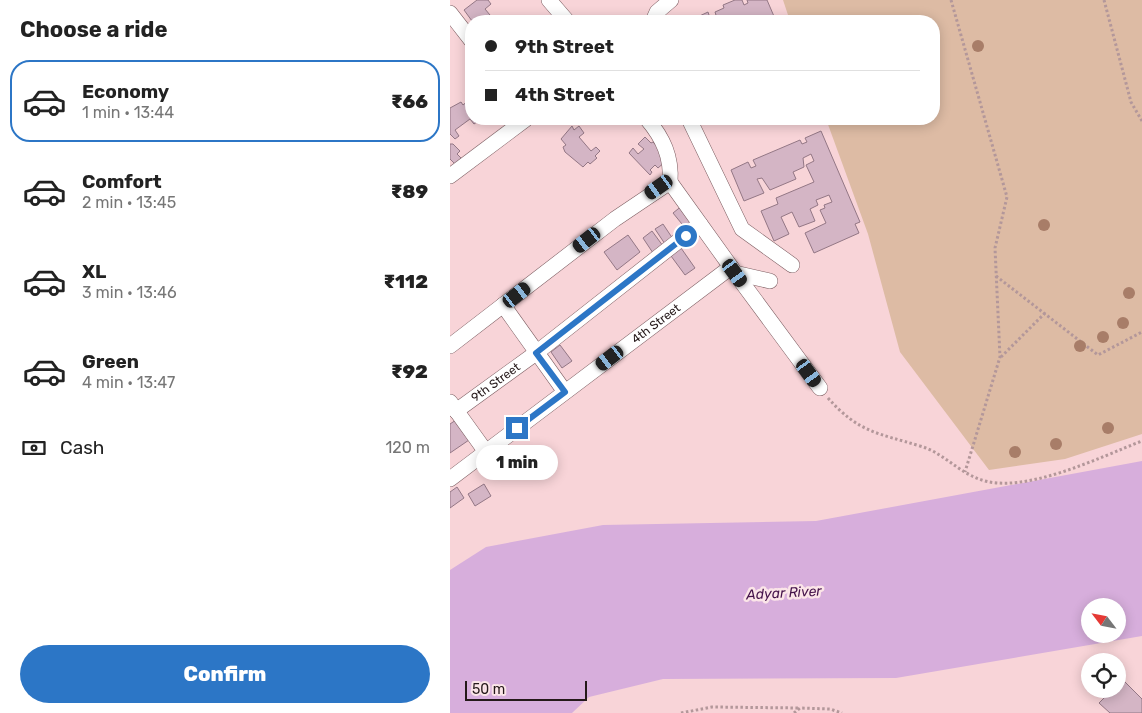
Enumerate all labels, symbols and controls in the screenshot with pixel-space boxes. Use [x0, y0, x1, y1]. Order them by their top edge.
text: Choose a ride [20, 16, 167, 43]
text: 9th Street [515, 35, 614, 58]
icon: car [22, 79, 67, 124]
text: Economy [82, 80, 169, 103]
text: 4th Street [515, 83, 615, 106]
text: ₹66 [391, 90, 428, 113]
text: 1 min · 13:44 [82, 103, 174, 122]
icon: car [22, 169, 67, 214]
text: Comfort [82, 170, 162, 193]
car [642, 172, 675, 202]
text: ₹89 [391, 180, 428, 203]
text: 2 min · 13:45 [82, 193, 176, 212]
car [570, 225, 603, 255]
route start [675, 225, 697, 247]
car [720, 256, 749, 290]
icon: car [22, 259, 67, 304]
text: XL [82, 260, 106, 283]
text: ₹112 [384, 270, 428, 293]
car [500, 280, 533, 310]
text: 3 min · 13:46 [82, 283, 177, 302]
street label: 4th Street [629, 301, 683, 346]
car [593, 343, 626, 373]
icon: car [22, 349, 67, 394]
text: Green [82, 350, 139, 373]
car [794, 356, 823, 390]
text: ₹92 [391, 360, 428, 383]
street label: 9th Street [469, 360, 523, 405]
text: 4 min · 13:47 [82, 373, 175, 392]
route end [506, 417, 528, 439]
icon: cash [20, 434, 48, 462]
text: Cash [60, 436, 104, 459]
text: 120 m [385, 438, 430, 457]
callout: 1 min [476, 446, 558, 480]
text: 1 min [496, 453, 538, 472]
water label: Adyar River [745, 583, 823, 604]
north arrow [1081, 598, 1126, 642]
map controls [1081, 598, 1126, 698]
button: Confirm [20, 645, 430, 703]
button: locate [1081, 653, 1126, 698]
scale bar [465, 678, 588, 701]
text: 50 m [472, 681, 505, 698]

